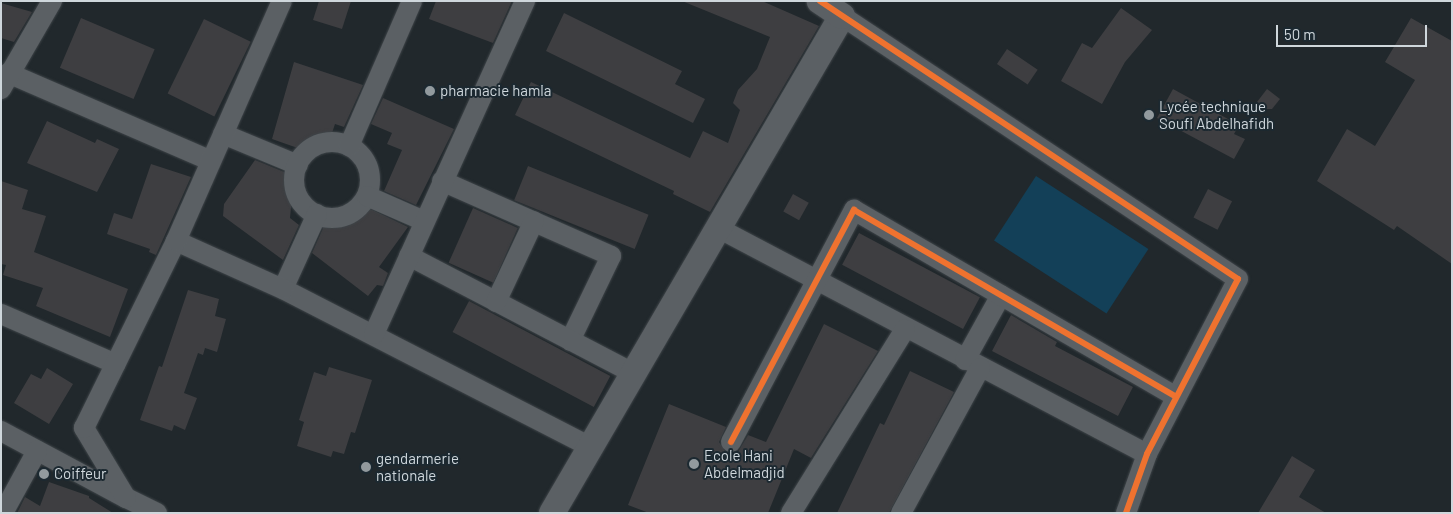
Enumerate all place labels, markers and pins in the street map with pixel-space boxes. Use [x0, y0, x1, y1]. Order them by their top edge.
place label: pharmacie hamla [440, 82, 551, 100]
marker: pharmacie hamla [424, 85, 436, 97]
place label: Lycée technique Soufi Abdelhafidh [1159, 97, 1274, 132]
marker: Lycée technique Soufi Abdelhafidh [1143, 109, 1155, 121]
place label: Ecole Hani Abdelmadjid [704, 446, 785, 481]
place label: gendarmerie nationale [376, 449, 459, 484]
marker: Ecole Hani Abdelmadjid [688, 458, 700, 470]
marker: gendarmerie nationale [360, 461, 372, 473]
place label: Coiffeur [54, 465, 107, 483]
marker: Coiffeur [38, 468, 50, 480]

